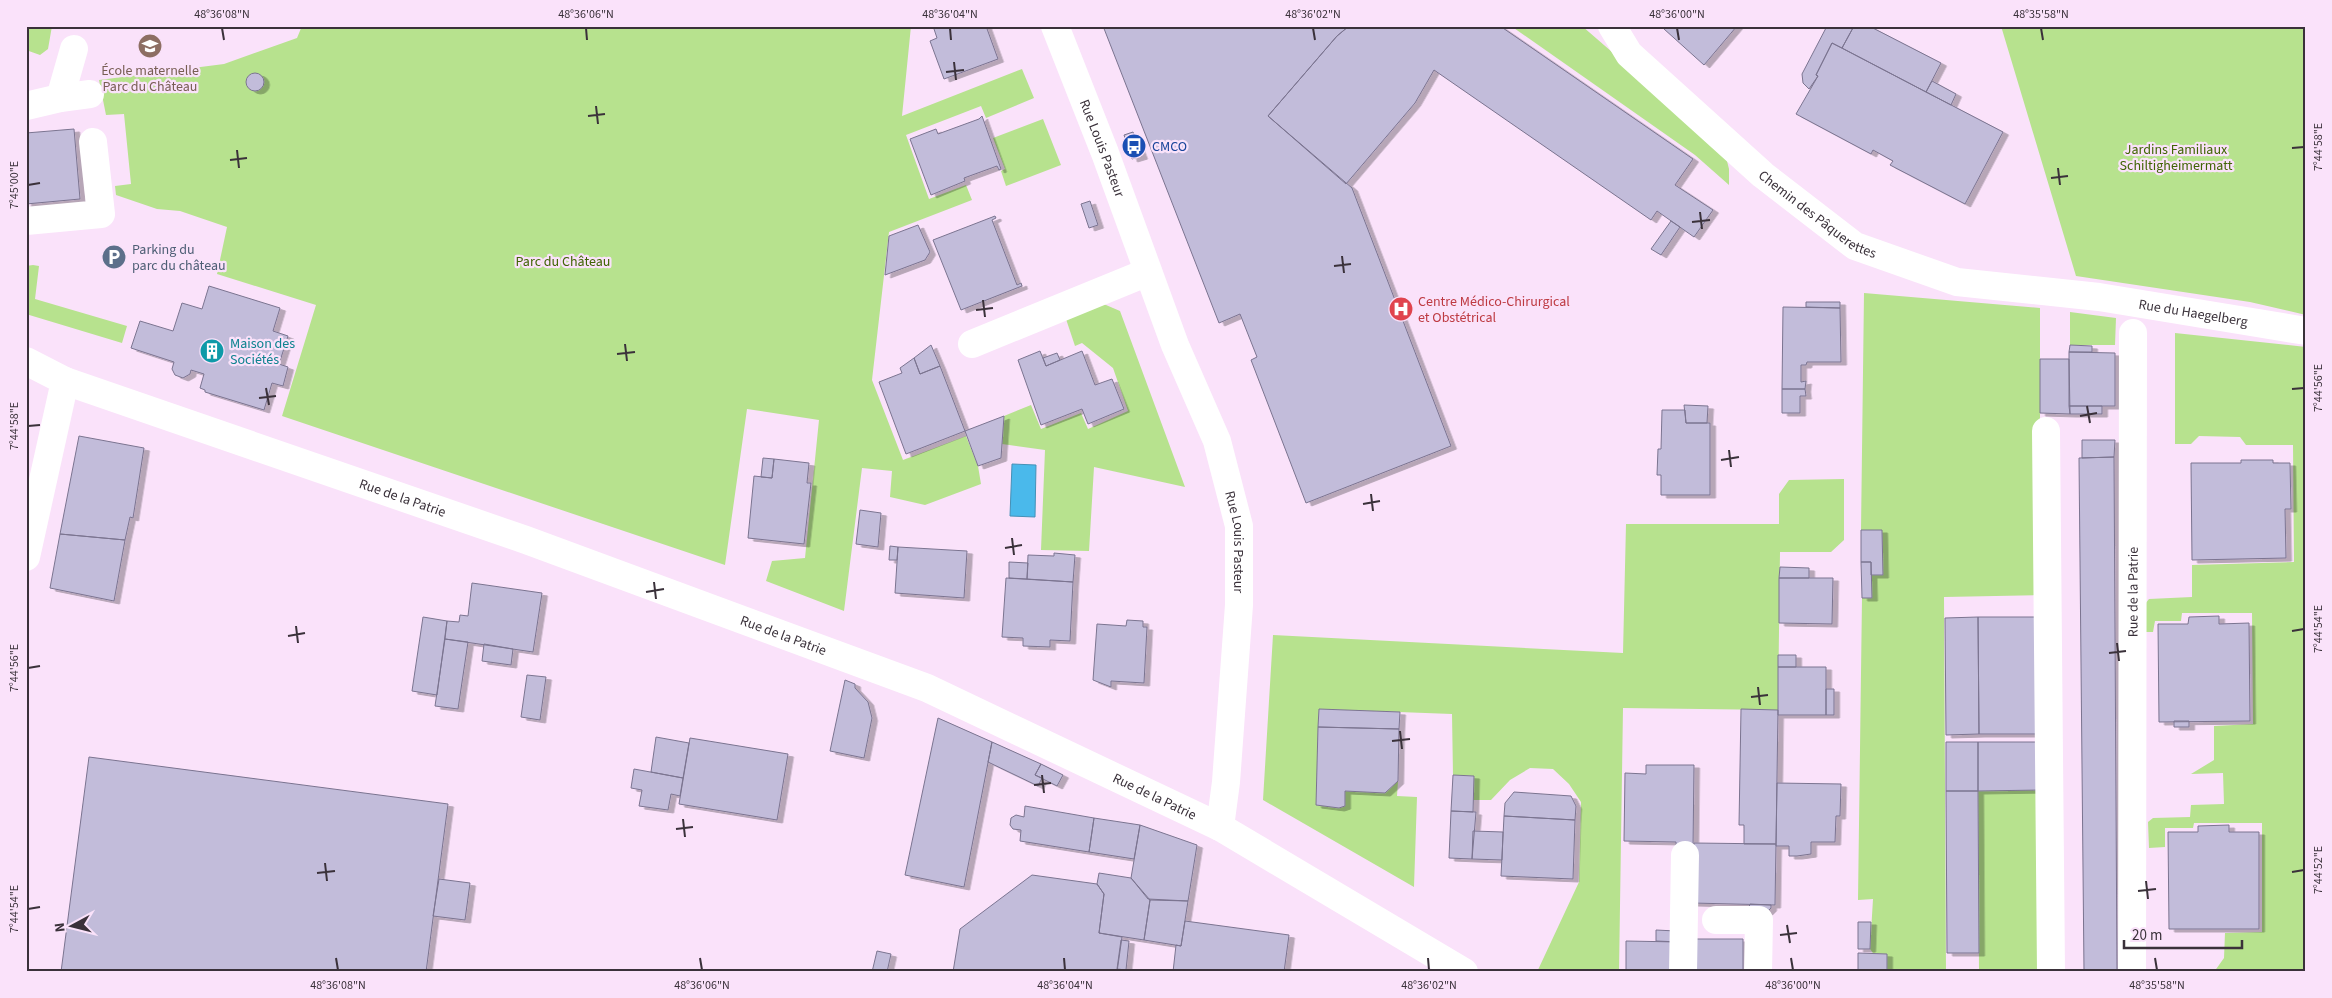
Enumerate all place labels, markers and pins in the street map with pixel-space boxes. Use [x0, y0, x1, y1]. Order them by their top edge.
school or university icon: École maternelle Parc du Château [137, 33, 163, 59]
place label: École maternelle Parc du Château [101, 61, 199, 97]
bus stop icon: CMCO [1121, 133, 1147, 159]
place label: CMCO [1152, 137, 1187, 157]
place label: Parking du parc du château [132, 240, 226, 276]
parking icon: Parking du parc du château [101, 244, 127, 270]
place label: Centre Médico-Chirurgical et Obstétrical [1418, 292, 1570, 328]
hospital icon: Centre Médico-Chirurgical et Obstétrical [1388, 296, 1414, 322]
place label: Maison des Sociétés [230, 334, 295, 370]
building icon: Maison des Sociétés [199, 338, 225, 364]

